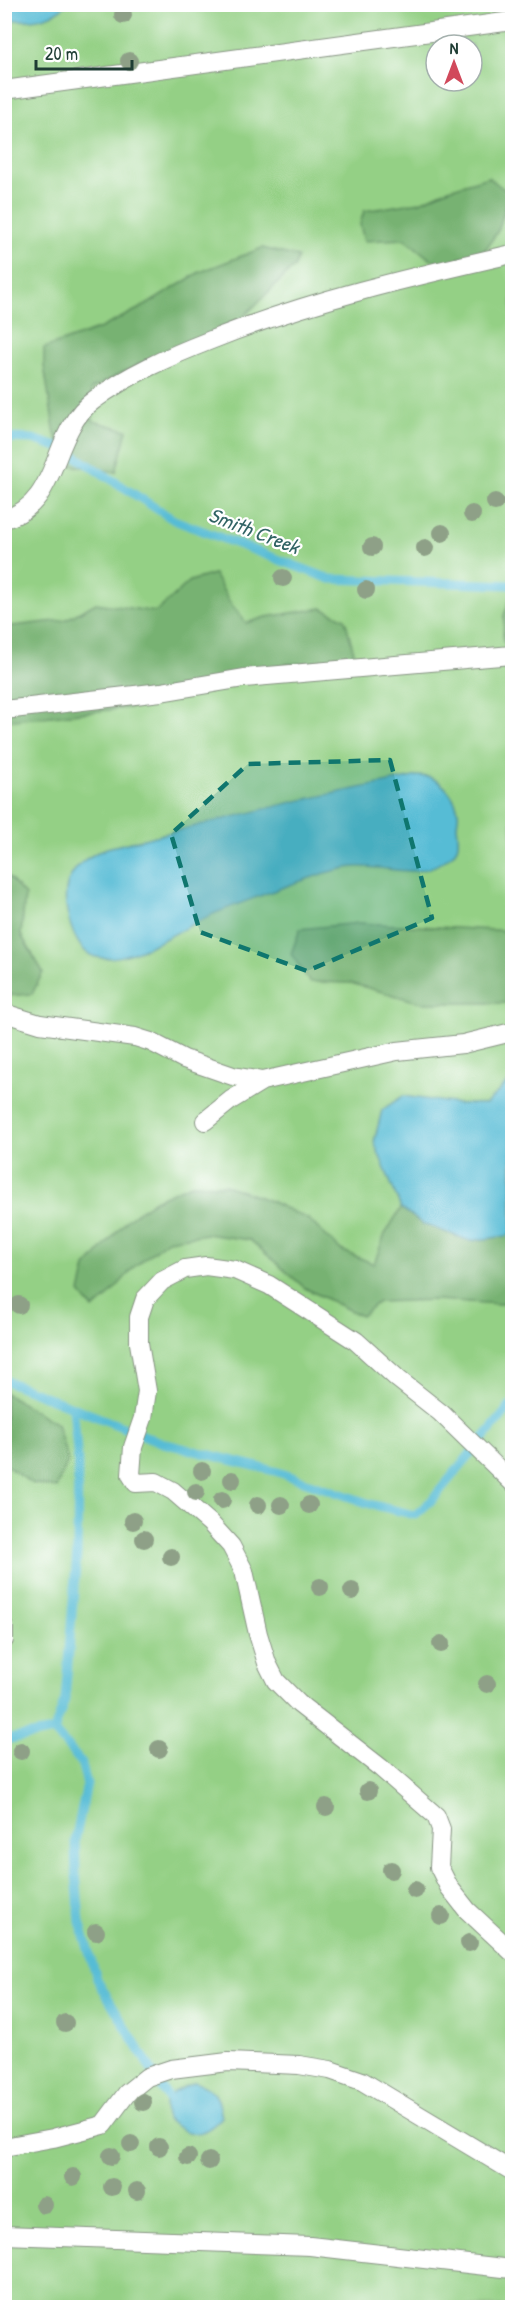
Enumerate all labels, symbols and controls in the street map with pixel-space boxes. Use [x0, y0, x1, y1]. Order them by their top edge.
scale bar [36, 33, 132, 71]
north arrow [424, 33, 484, 93]
text: N [450, 37, 459, 59]
text: 20 m [45, 41, 78, 66]
water label: Smith Creek [205, 500, 306, 562]

